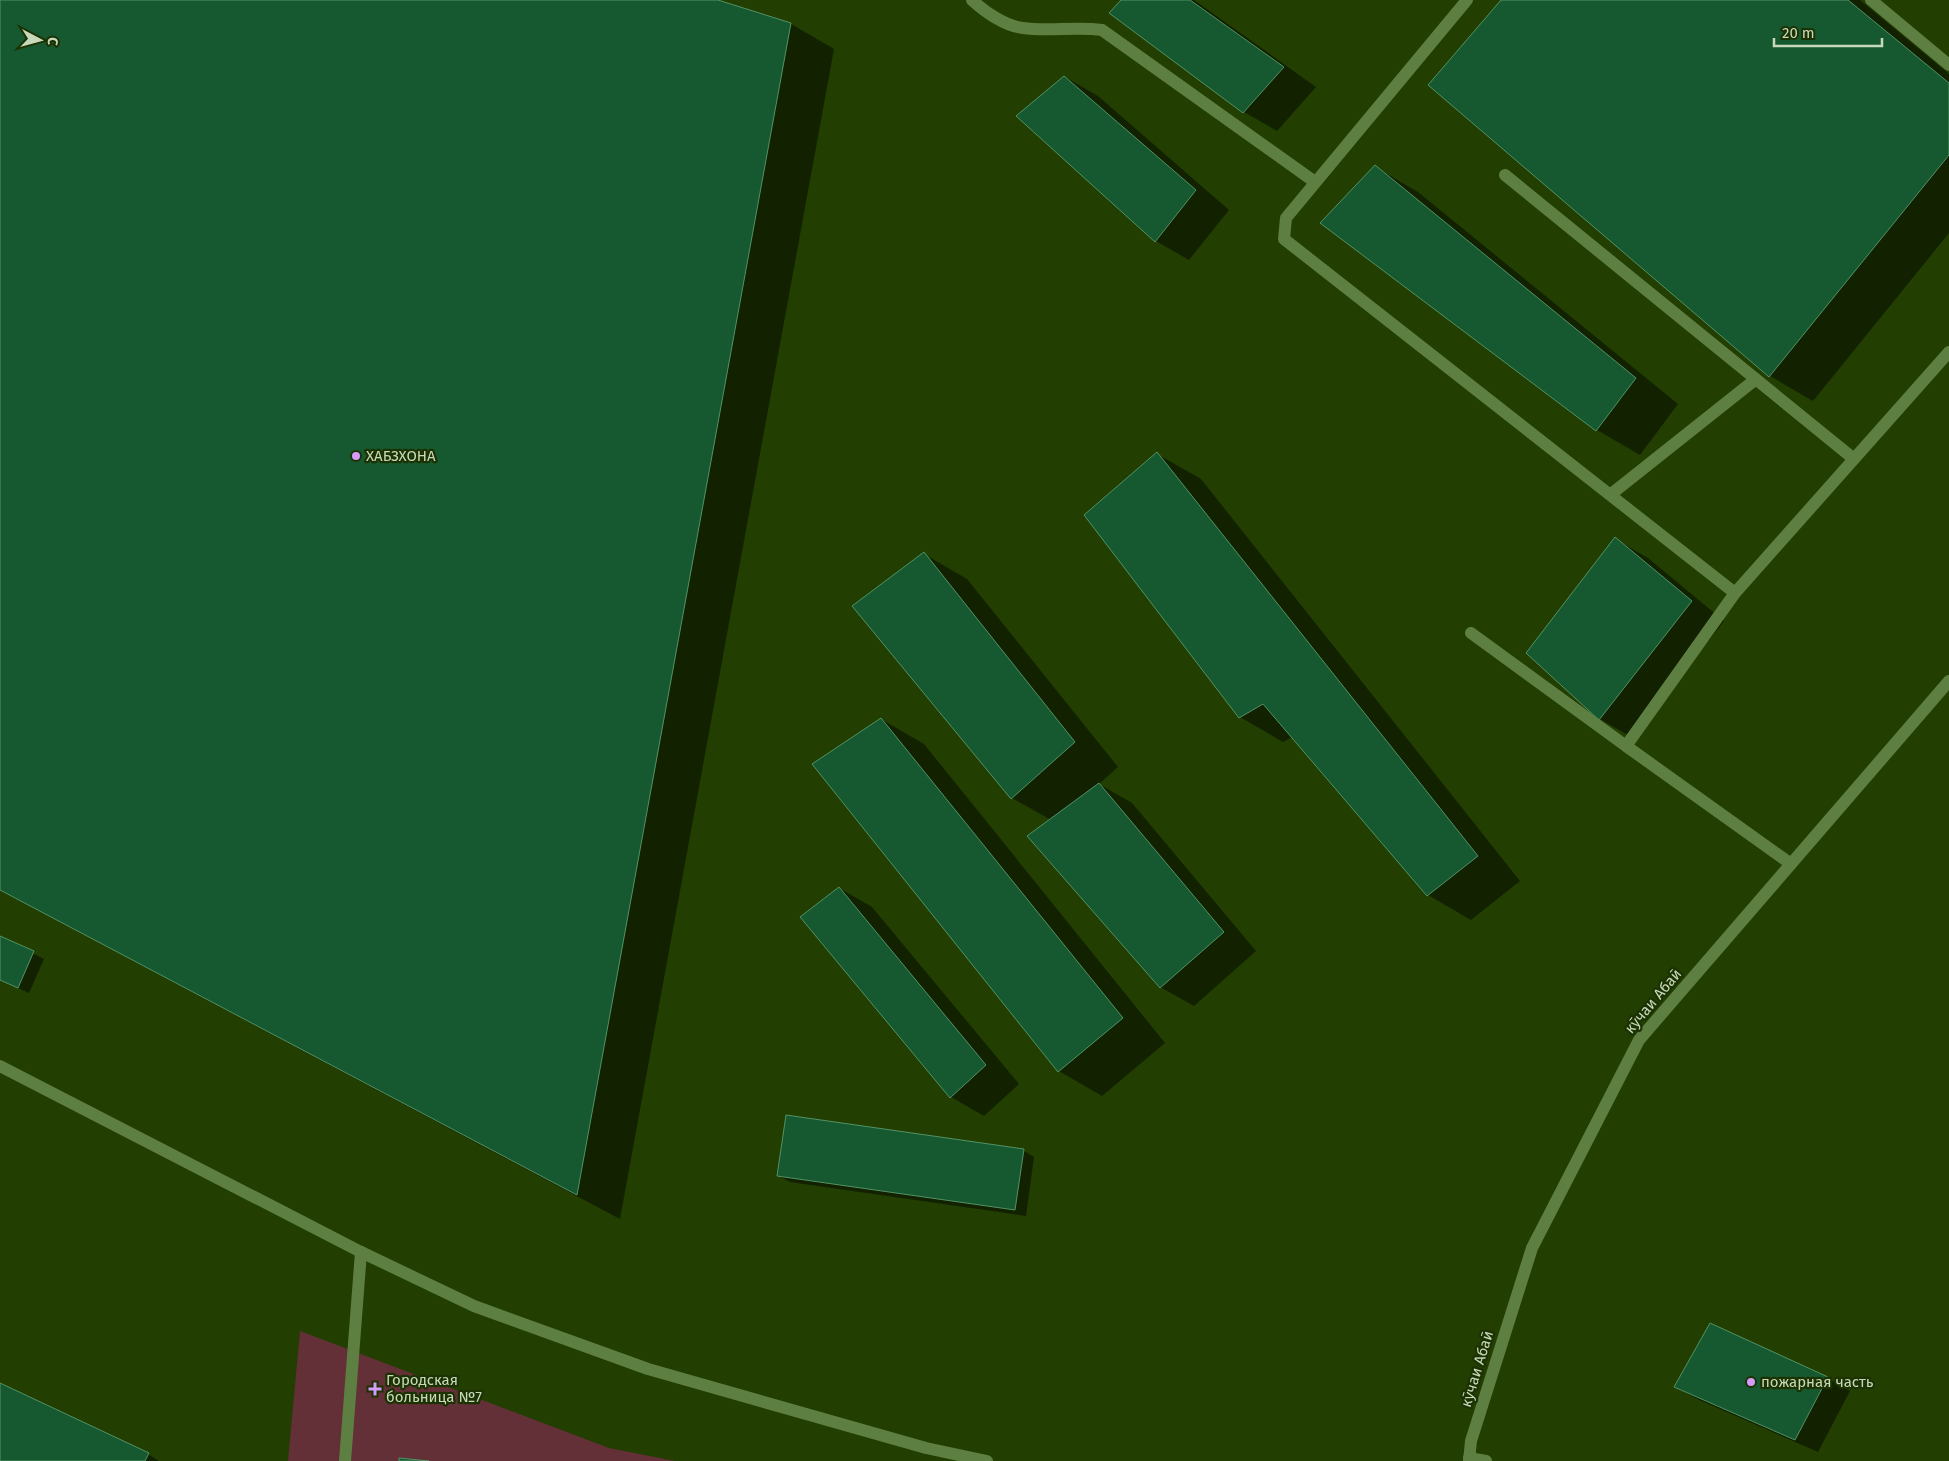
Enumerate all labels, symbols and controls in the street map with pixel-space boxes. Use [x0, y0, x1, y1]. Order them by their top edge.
north arrow [15, 15, 65, 65]
scale bar [1774, 15, 1882, 47]
text: 20 m [1782, 24, 1815, 42]
text: С [44, 36, 61, 46]
place label: ХАБЗХОНА [366, 447, 436, 465]
marker: ХАБЗХОНА [350, 450, 362, 462]
street label: кӯчаи Абаӣ [1621, 965, 1685, 1037]
street label: кӯчаи Абаӣ [1457, 1329, 1497, 1409]
place label: Городская больница №7 [386, 1371, 482, 1406]
place label: пожарная часть [1761, 1373, 1874, 1391]
marker: пожарная часть [1745, 1376, 1757, 1388]
marker: Городская больница №7 [368, 1382, 382, 1396]

